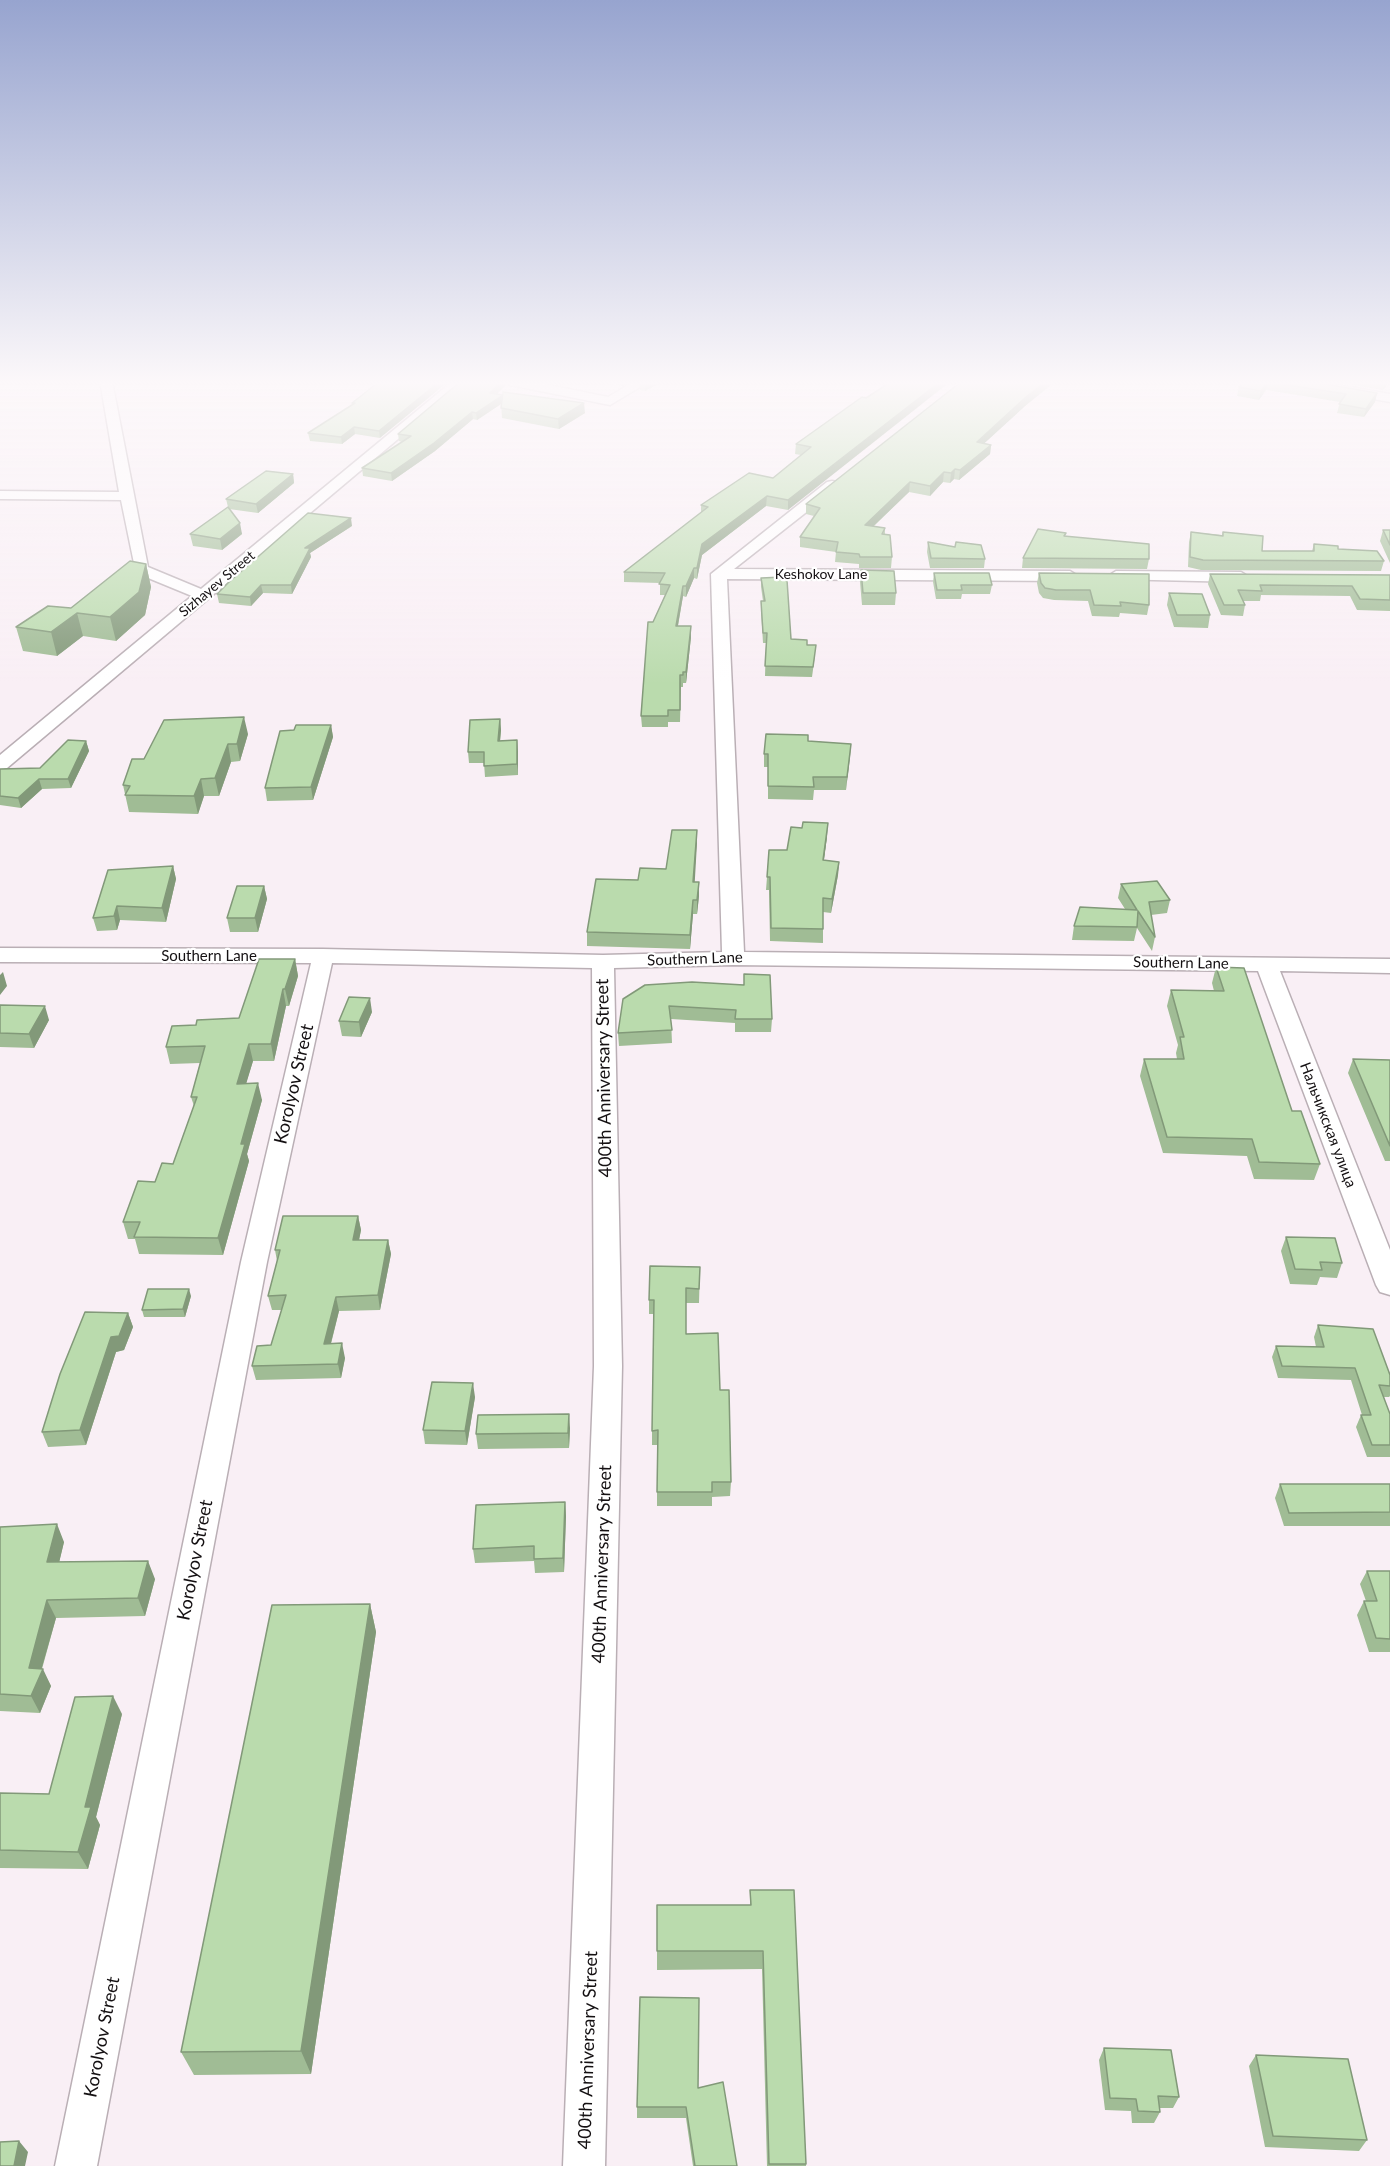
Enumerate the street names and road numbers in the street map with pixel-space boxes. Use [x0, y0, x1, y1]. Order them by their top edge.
street label: Sizhayev Street [176, 547, 258, 621]
street label: Keshokov Lane [775, 566, 867, 582]
street label: Southern Lane [161, 947, 257, 965]
street label: Southern Lane [647, 948, 743, 970]
street label: Southern Lane [1133, 953, 1229, 973]
street label: 400th Anniversary Street [591, 979, 617, 1177]
street label: Korolyov Street [270, 1022, 318, 1146]
street label: Нальчикская улица [1296, 1060, 1360, 1190]
street label: 400th Anniversary Street [588, 1464, 616, 1664]
street label: Korolyov Street [173, 1498, 217, 1622]
street label: 400th Anniversary Street [574, 1950, 602, 2150]
street label: Korolyov Street [80, 1975, 124, 2099]

